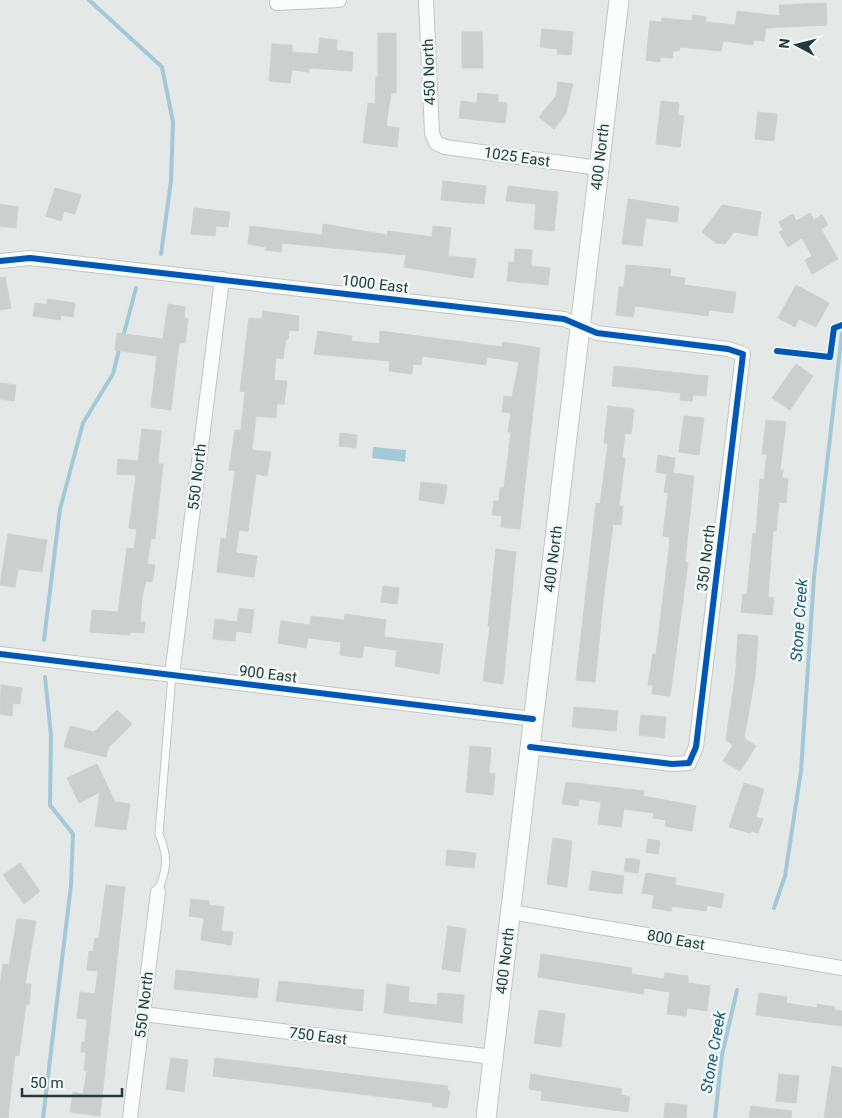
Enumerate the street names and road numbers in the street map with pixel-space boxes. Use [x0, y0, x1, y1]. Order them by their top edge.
street label: 450 North [419, 38, 439, 106]
street label: 400 North [587, 123, 613, 191]
street label: 1025 East [483, 143, 551, 171]
street label: 1000 East [341, 271, 409, 297]
street label: 550 North [184, 443, 210, 511]
street label: 350 North [693, 524, 719, 592]
street label: 400 North [540, 525, 566, 593]
street label: 900 East [238, 662, 298, 686]
street label: 800 East [646, 926, 706, 954]
street label: 400 North [492, 927, 518, 995]
street label: 550 North [131, 971, 157, 1039]
street label: 750 East [288, 1024, 348, 1048]

